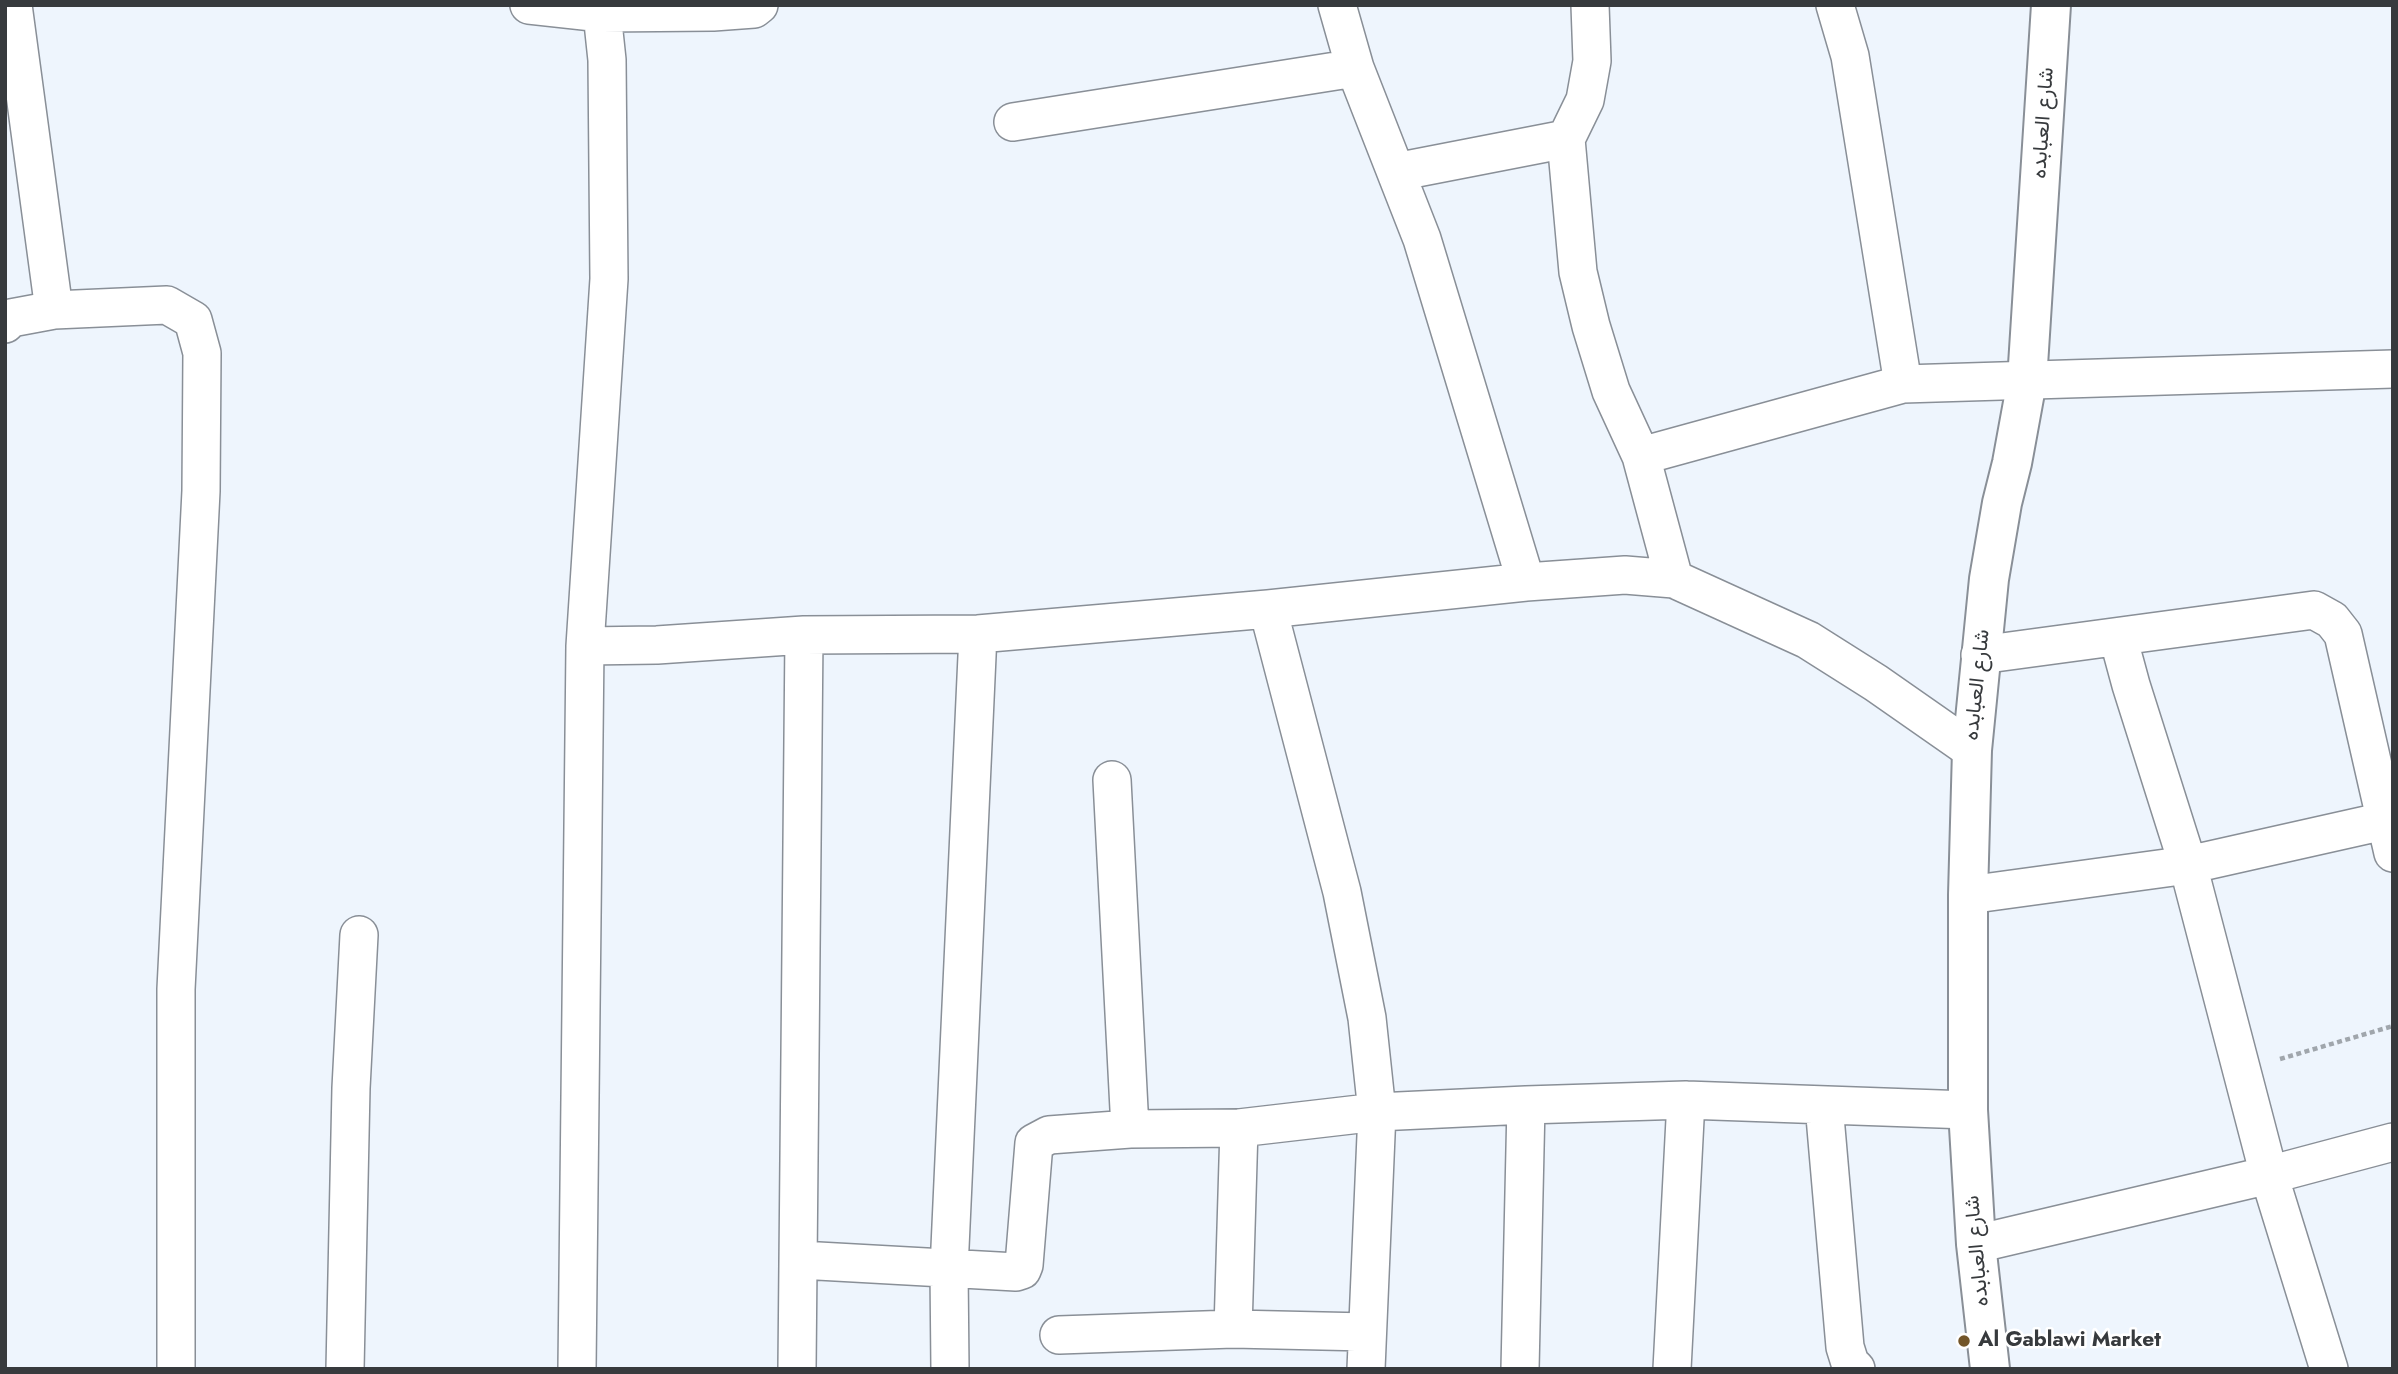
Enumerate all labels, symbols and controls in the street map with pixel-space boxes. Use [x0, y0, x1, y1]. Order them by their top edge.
street label: شارع العبابده [2028, 67, 2060, 179]
street label: شارع العبابده [1960, 628, 1996, 742]
street label: شارع العبابده [1961, 1194, 1995, 1308]
place label: Al Gablawi Market [1978, 1328, 2161, 1354]
marker: Al Gablawi Market [1956, 1333, 1972, 1349]

